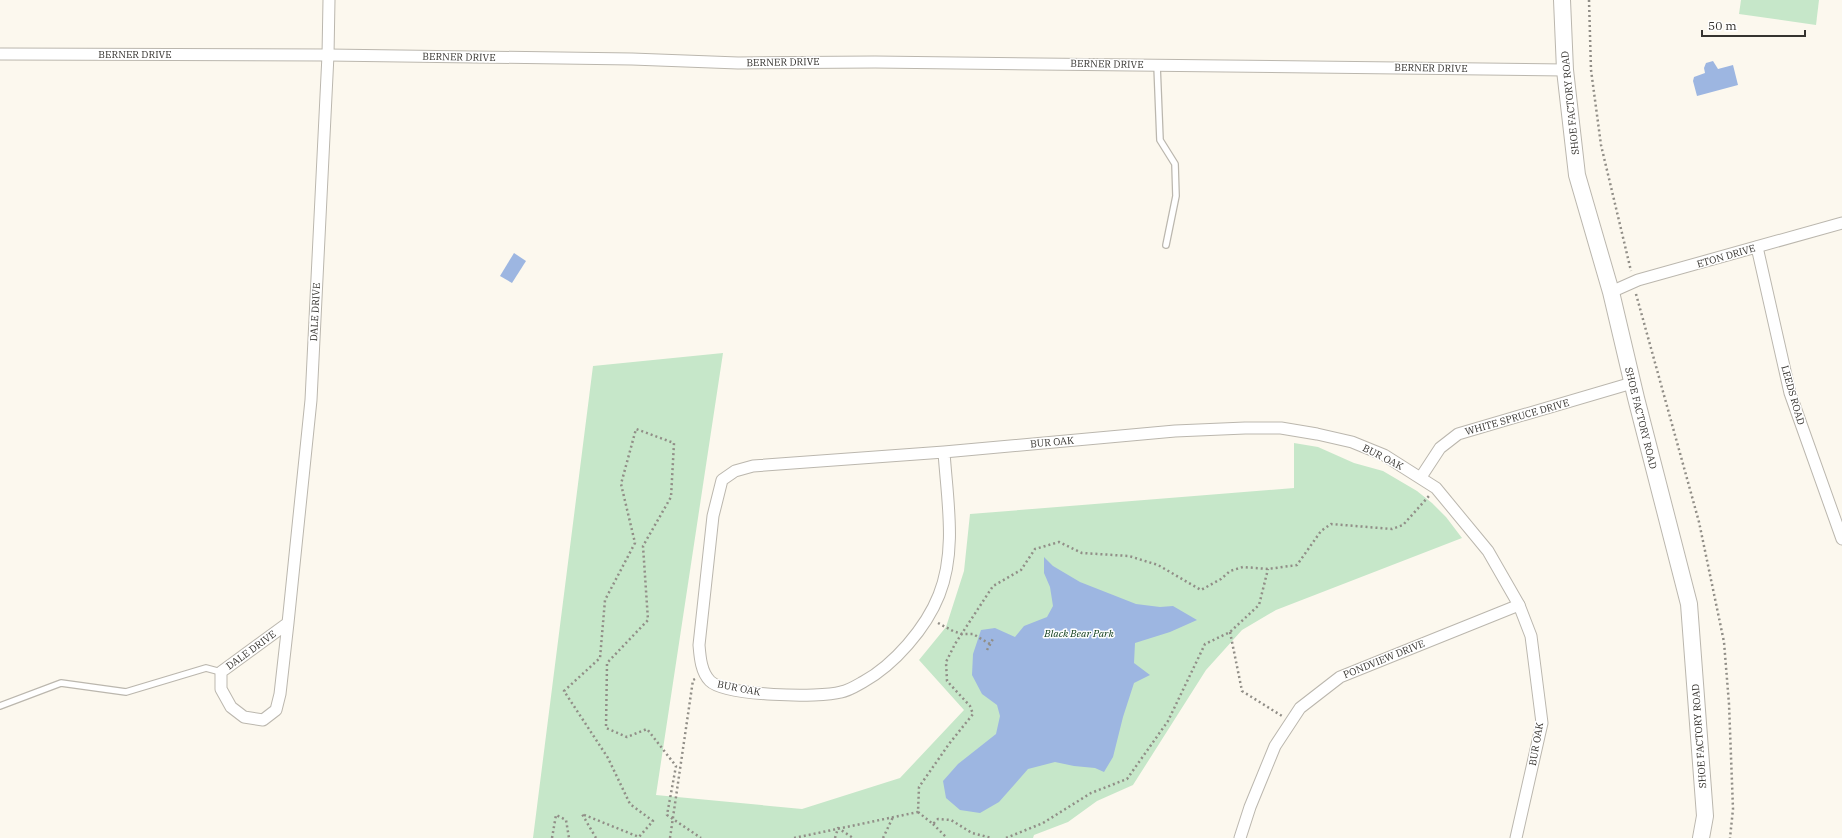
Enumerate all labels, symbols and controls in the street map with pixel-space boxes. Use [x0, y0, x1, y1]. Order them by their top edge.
scale bar [1702, 12, 1805, 38]
text: 50 m [1708, 18, 1737, 33]
street label: BERNER DRIVE [98, 48, 172, 61]
street label: BERNER DRIVE [422, 50, 496, 64]
street label: SHOE FACTORY ROAD [1558, 50, 1582, 156]
street label: BERNER DRIVE [746, 55, 820, 69]
street label: BERNER DRIVE [1070, 57, 1144, 71]
street label: BERNER DRIVE [1394, 61, 1468, 75]
street label: ETON DRIVE [1695, 241, 1757, 271]
street label: DALE DRIVE [307, 282, 323, 342]
street label: LEEDS ROAD [1778, 364, 1808, 426]
street label: SHOE FACTORY ROAD [1622, 366, 1660, 470]
street label: WHITE SPRUCE DRIVE [1463, 396, 1571, 438]
street label: BUR OAK [1030, 434, 1074, 450]
street label: BUR OAK [1360, 441, 1406, 473]
park label: Black Bear Park [1043, 627, 1114, 640]
street label: DALE DRIVE [223, 628, 279, 672]
street label: PONDVIEW DRIVE [1341, 637, 1427, 681]
street label: BUR OAK [716, 677, 762, 699]
street label: SHOE FACTORY ROAD [1689, 683, 1709, 789]
street label: BUR OAK [1526, 721, 1546, 767]

